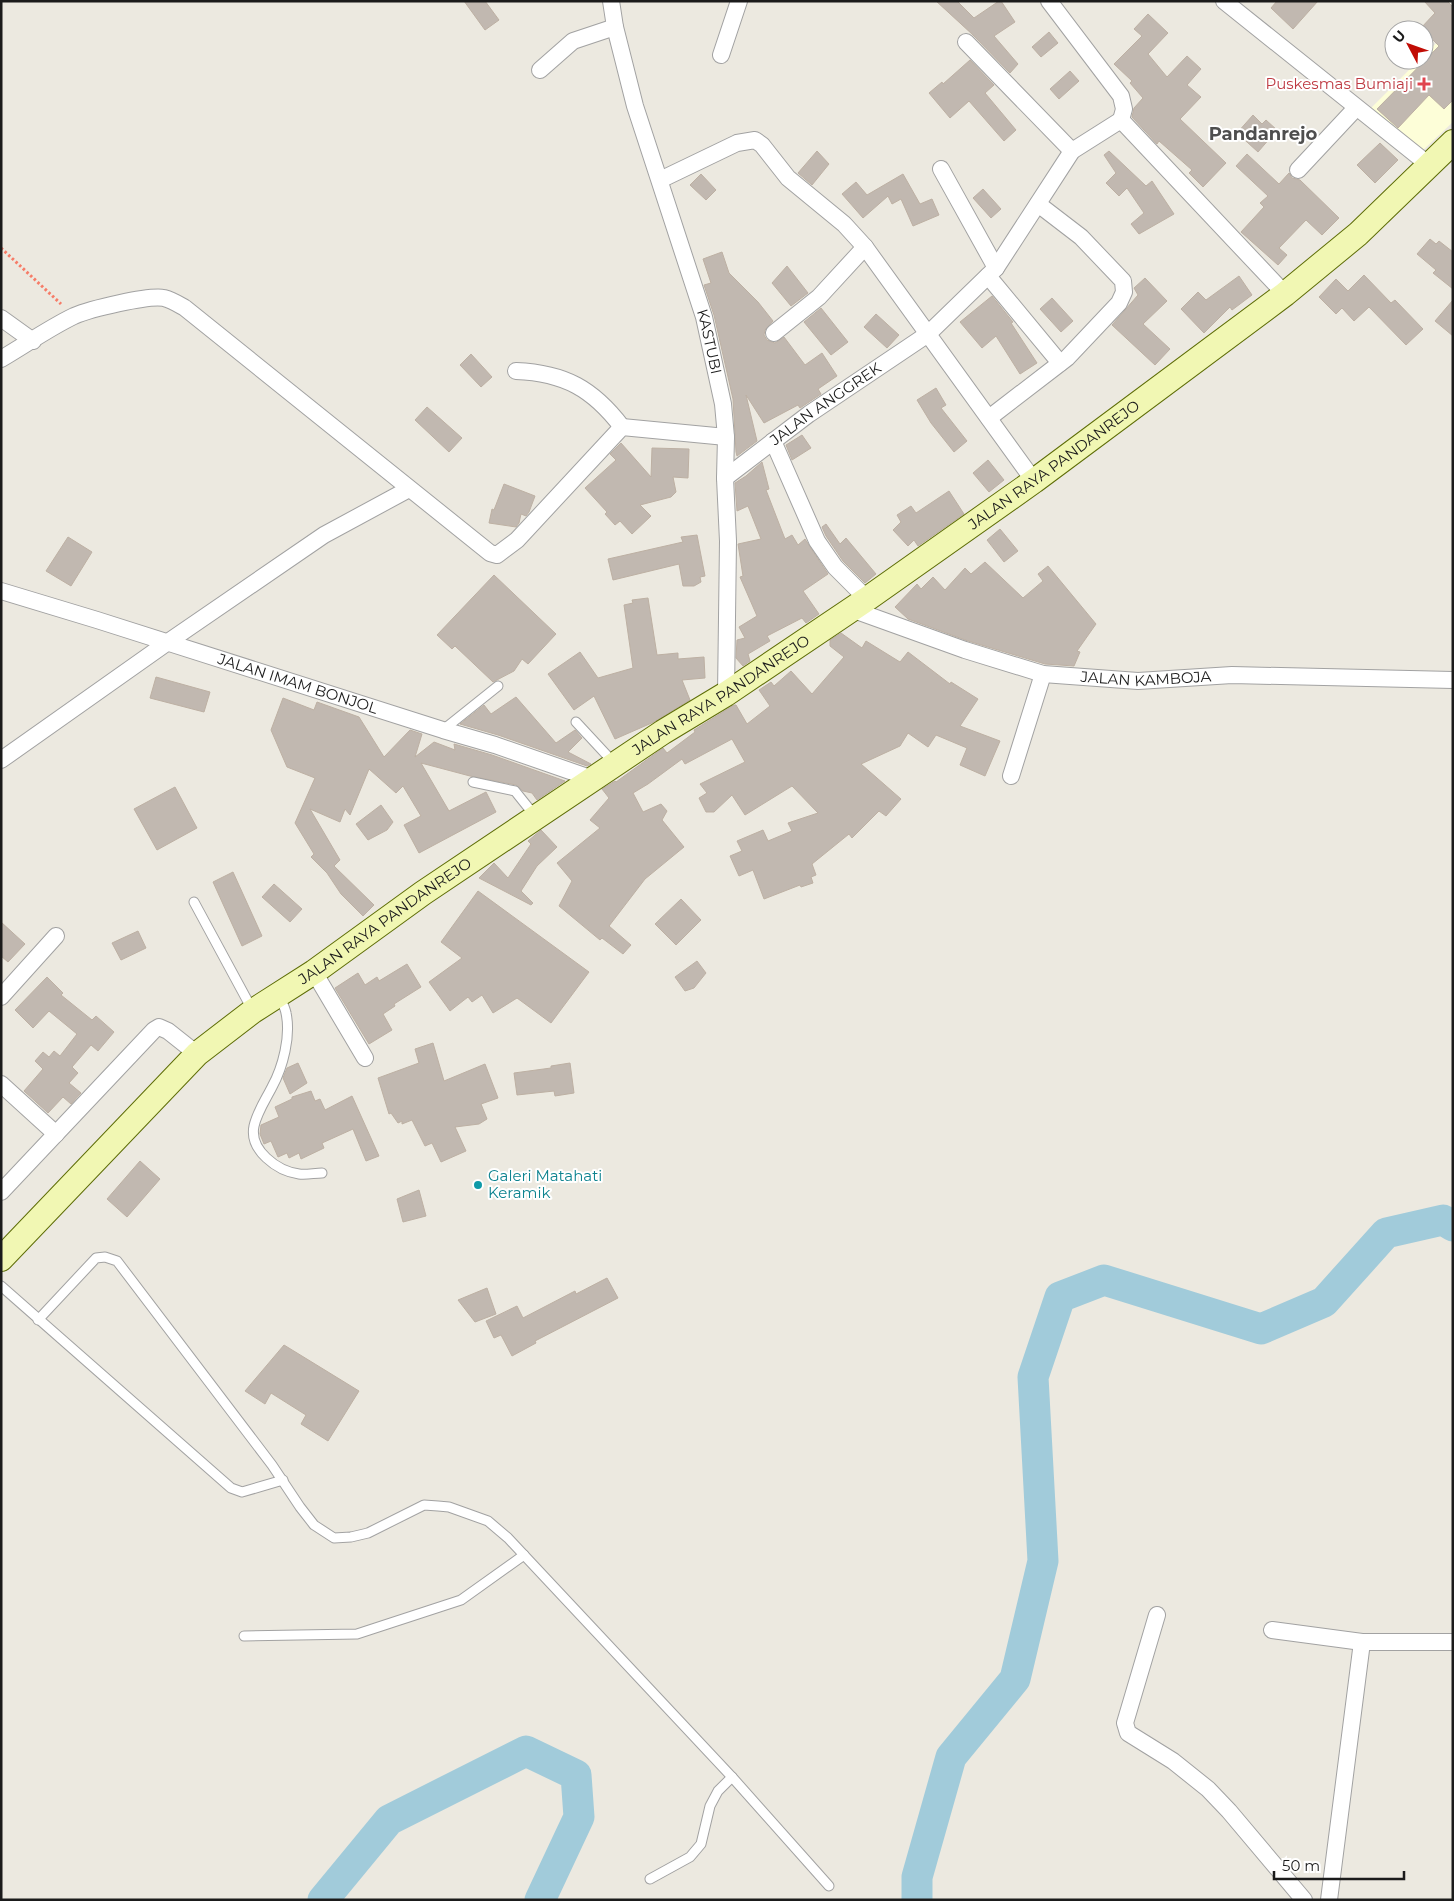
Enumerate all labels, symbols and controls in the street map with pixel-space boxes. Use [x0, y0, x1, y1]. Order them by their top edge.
north arrow [1384, 20, 1434, 70]
text: U [1389, 26, 1410, 47]
place label: Puskesmas Bumiaji [1265, 74, 1413, 93]
marker: Puskesmas Bumiaji [1417, 77, 1431, 91]
district label: Pandanrejo [1209, 123, 1318, 145]
street label: KASTUBI [693, 306, 726, 376]
street label: JALAN ANGGREK [765, 358, 885, 450]
street label: JALAN RAYA PANDANREJO [964, 396, 1143, 534]
street label: JALAN RAYA PANDANREJO [628, 630, 813, 760]
street label: JALAN IMAM BONJOL [215, 649, 380, 718]
street label: JALAN KAMBOJA [1079, 666, 1212, 690]
street label: JALAN RAYA PANDANREJO [294, 853, 475, 989]
place label: Galeri Matahati Keramik [488, 1166, 602, 1202]
marker: Galeri Matahati Keramik [472, 1179, 484, 1191]
scale bar [1274, 1848, 1404, 1880]
text: 50 m [1282, 1856, 1320, 1875]

